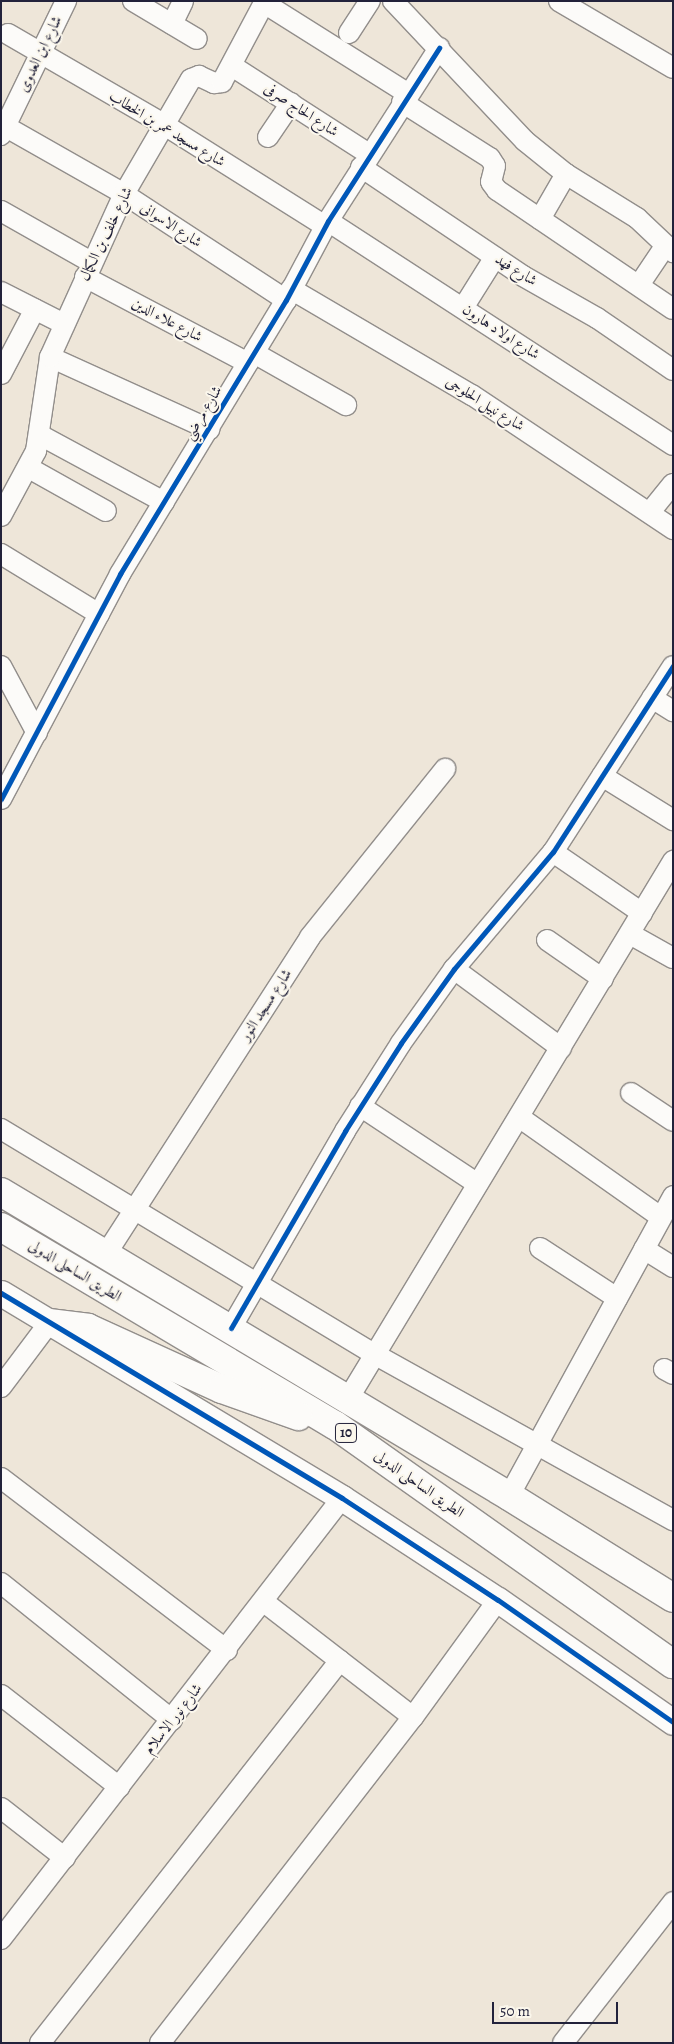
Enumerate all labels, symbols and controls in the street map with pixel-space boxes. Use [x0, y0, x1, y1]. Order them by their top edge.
street label: شارع ابن العدوى [14, 13, 66, 95]
street label: شارع الحاج صرفى [260, 79, 342, 141]
street label: شارع مسجد عمر بن الخطاب [106, 87, 228, 171]
street label: شارع خلف بن الكمال [75, 184, 137, 284]
street label: شارع الاسوانى [137, 198, 205, 252]
street label: شارع فهد [492, 250, 540, 290]
street label: شارع علاء الدين [129, 294, 205, 346]
street label: شارع اولاد هارون [459, 300, 543, 364]
street label: شارع نبيل الحلوجى [442, 373, 528, 435]
street label: شارع مرضي [180, 383, 226, 443]
street label: شارع مسجد النور [236, 966, 296, 1044]
street label: الطريق الساحلى الدولى [25, 1236, 125, 1306]
road number: 10 [335, 1422, 357, 1445]
street label: الطريق الساحلى الدولى [371, 1446, 467, 1522]
street label: شارع نور الاسلام [140, 1680, 206, 1758]
scale bar [494, 1992, 620, 2024]
text: 50 m [500, 2001, 530, 2021]

